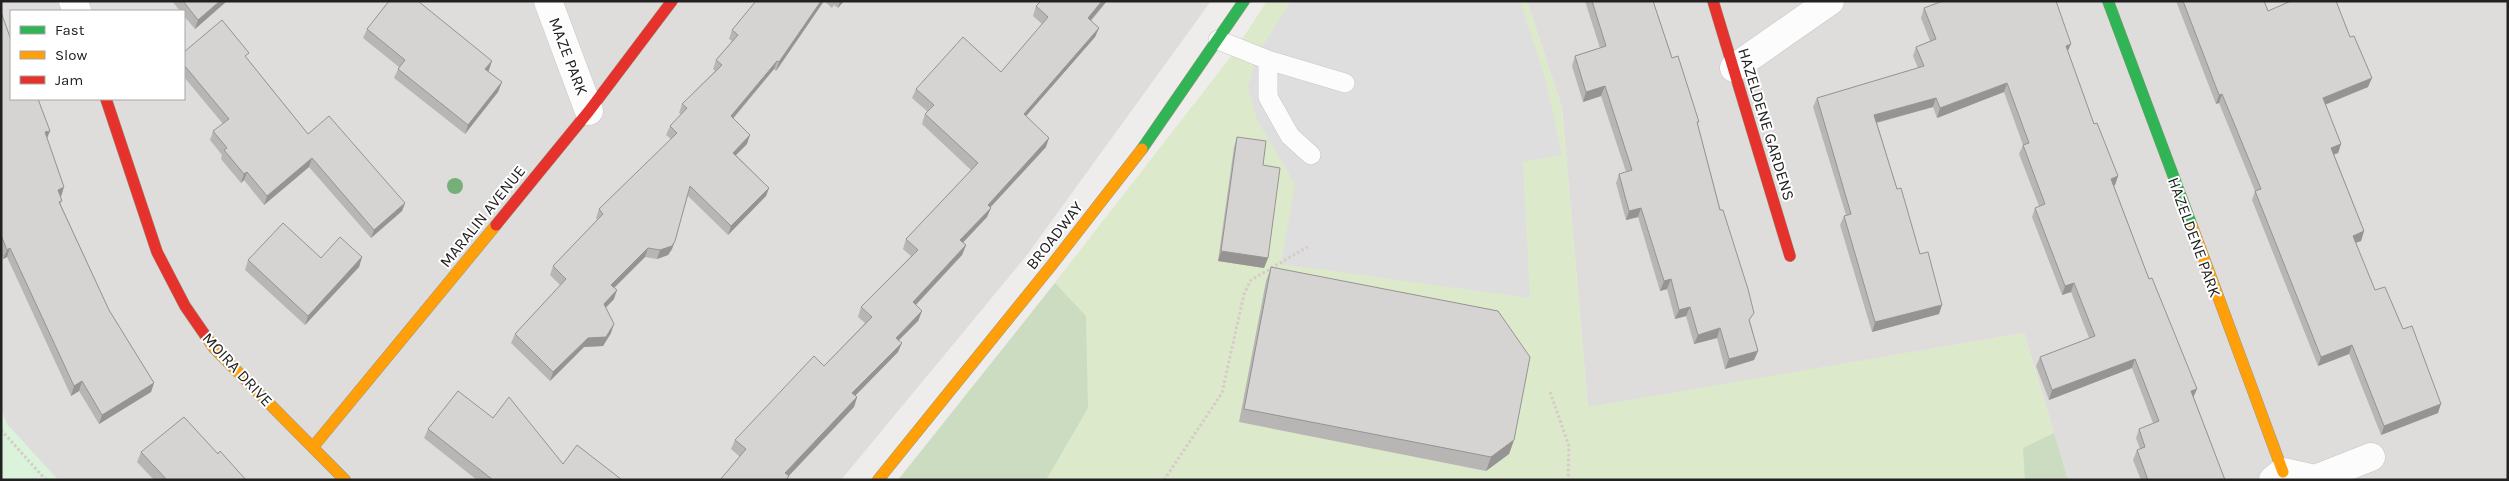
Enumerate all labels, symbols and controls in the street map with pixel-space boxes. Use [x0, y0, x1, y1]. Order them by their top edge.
legend [10, 10, 185, 100]
street label: MAZE PARK [545, 15, 592, 98]
text: Fast [55, 21, 85, 39]
text: Slow [55, 46, 87, 64]
street label: HAZELDENE GARDENS [1734, 46, 1799, 203]
text: Jam [55, 71, 83, 89]
street label: MARALIN AVENUE [435, 162, 529, 271]
street label: HAZELDENE PARK [2164, 175, 2225, 300]
street label: BROADWAY [1022, 197, 1087, 273]
street label: MOIRA DRIVE [199, 328, 277, 410]

